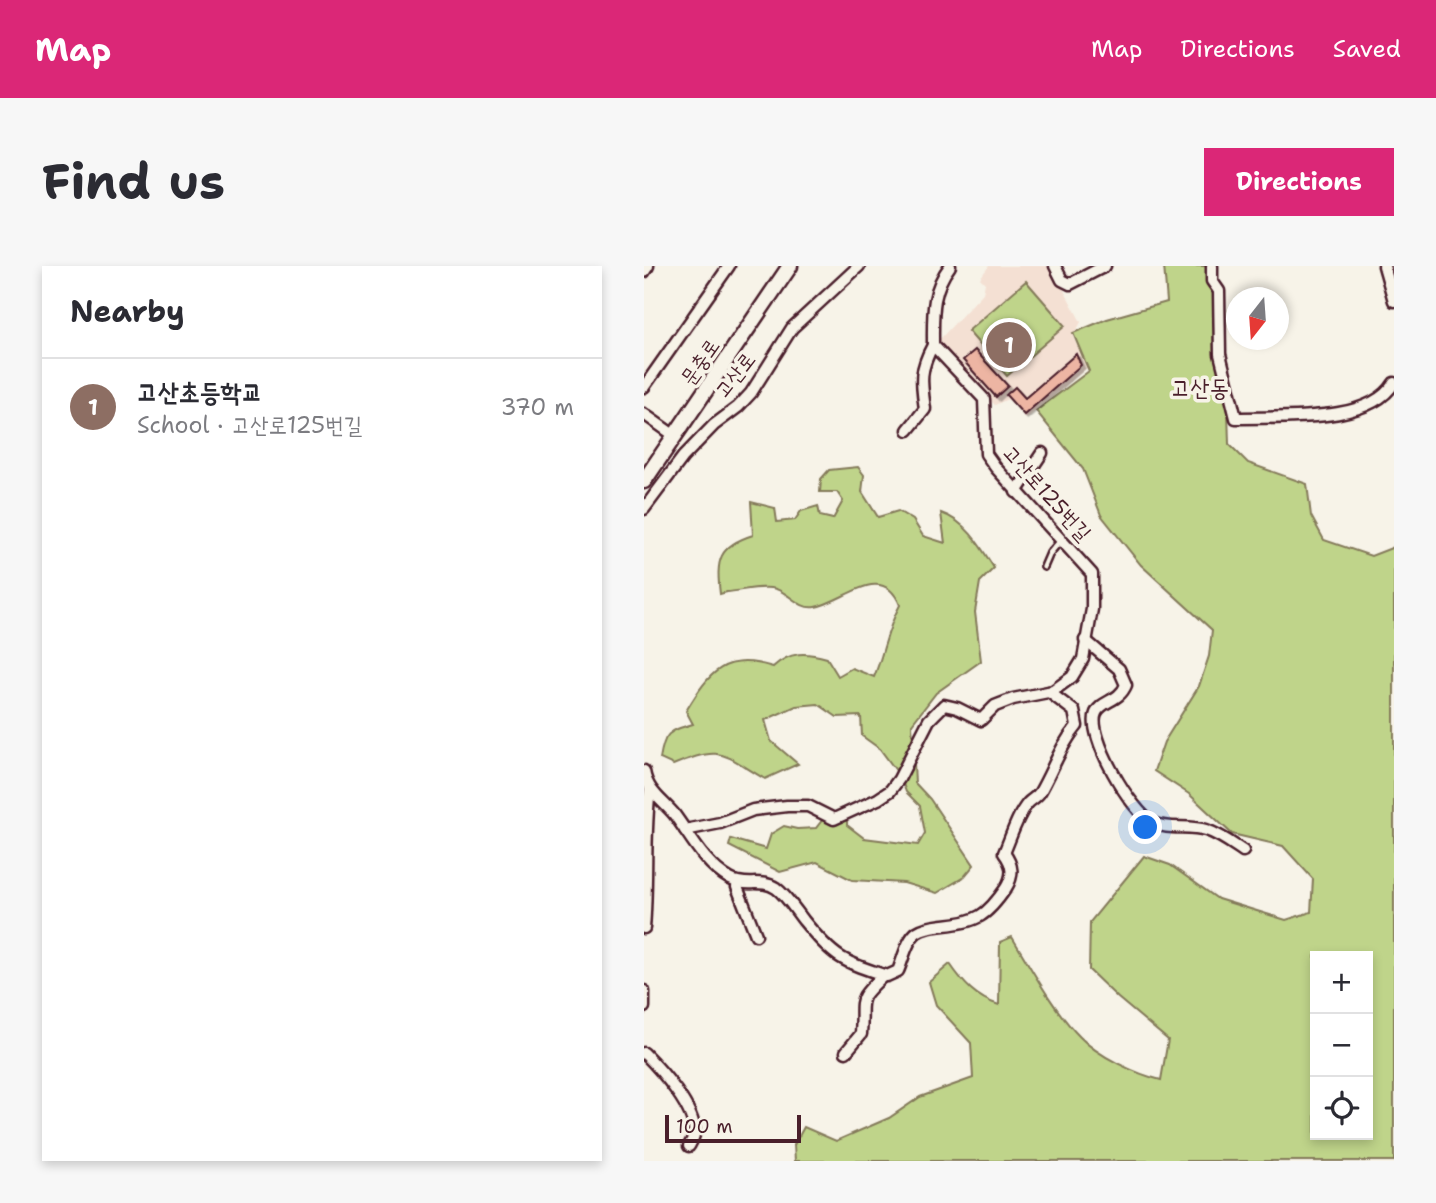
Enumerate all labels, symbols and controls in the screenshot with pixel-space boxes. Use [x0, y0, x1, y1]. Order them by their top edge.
text: Map [35, 27, 111, 72]
text: Map [1091, 33, 1142, 65]
text: Directions [1180, 33, 1295, 65]
text: Saved [1333, 33, 1401, 65]
button: Directions [1204, 148, 1394, 216]
text: Find us [42, 149, 225, 215]
north arrow [1226, 287, 1289, 350]
text: Nearby [70, 291, 185, 332]
pin: 1 [986, 319, 1032, 371]
street label: 문충로 [674, 333, 726, 391]
street label: 고산로 [708, 346, 762, 404]
district label: 고산동 [1171, 372, 1229, 404]
text: 고산초등학교 [137, 374, 263, 409]
text: 1 [88, 392, 98, 422]
text: 370 m [501, 392, 574, 422]
text: School · 고산로125번길 [137, 410, 362, 440]
street label: 고산로125번길 [997, 439, 1097, 547]
your location [1128, 810, 1162, 844]
map controls [1310, 951, 1373, 1140]
button: + [1310, 951, 1373, 1014]
button: − [1310, 1014, 1373, 1077]
button: locate [1310, 1077, 1373, 1140]
scale bar [665, 1112, 802, 1144]
text: 100 m [676, 1114, 733, 1139]

